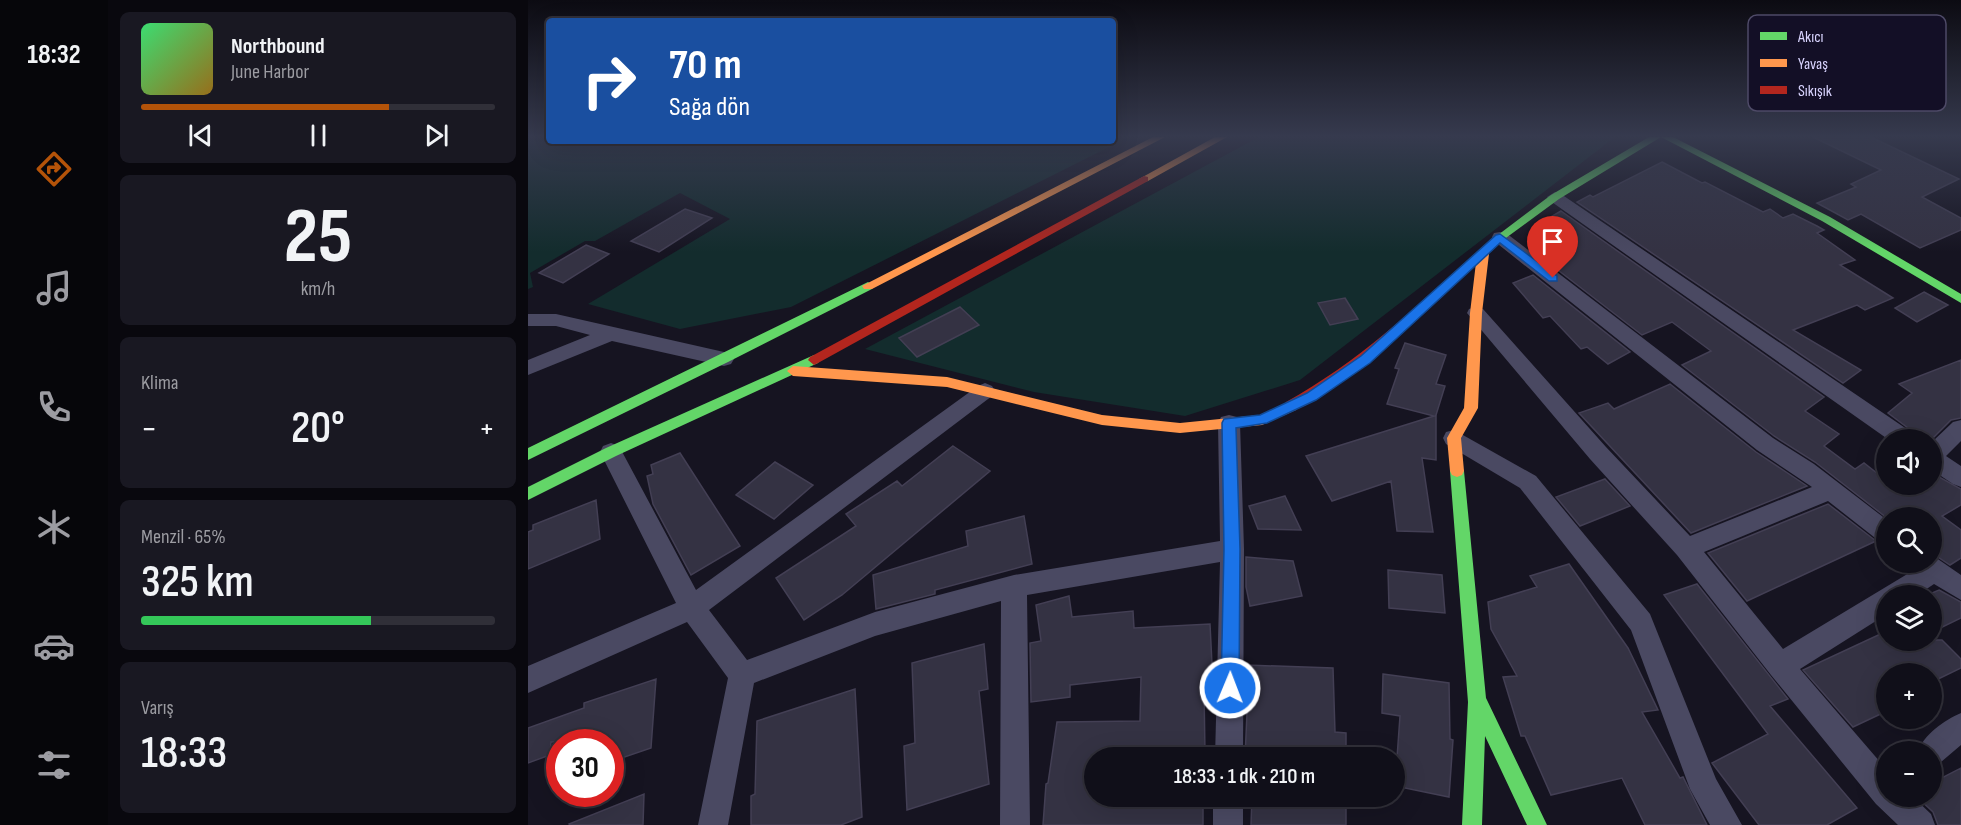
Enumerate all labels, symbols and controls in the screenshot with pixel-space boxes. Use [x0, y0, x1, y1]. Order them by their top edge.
legend [1748, 15, 1946, 111]
text: Akıcı [1797, 28, 1823, 47]
text: Northbound [231, 33, 325, 60]
text: 18:32 [27, 39, 81, 71]
text: 70 m [669, 40, 742, 91]
icon: right [570, 42, 648, 120]
text: Yavaş [1798, 55, 1828, 74]
text: June Harbor [231, 60, 309, 84]
text: Sıkışık [1798, 82, 1832, 101]
text: Sağa dön [669, 91, 750, 123]
icon: previous [184, 119, 217, 152]
icon: pause [302, 119, 335, 152]
icon: next [420, 119, 453, 152]
icon: directions [33, 148, 75, 190]
text: 25 [284, 191, 352, 284]
pin [1527, 216, 1578, 278]
icon: arrive [1536, 225, 1569, 258]
icon: music [33, 267, 75, 309]
text: km/h [301, 277, 335, 301]
text: Klima [141, 371, 179, 395]
icon: phone [33, 386, 75, 428]
text: 20° [291, 401, 345, 456]
text: − [141, 409, 157, 449]
text: + [479, 409, 495, 449]
map controls [1876, 429, 1942, 807]
button: sound [1876, 429, 1942, 495]
icon: climate [33, 506, 75, 548]
button: search [1876, 507, 1942, 573]
text: Menzil · 65% [141, 525, 226, 549]
text: 325 km [141, 555, 254, 610]
button: layers [1876, 585, 1942, 651]
icon: car [33, 625, 75, 667]
position arrow [1198, 656, 1262, 720]
button: + [1876, 663, 1942, 729]
text: Varış [141, 696, 174, 720]
text: 18:33 [141, 726, 227, 781]
speed limit sign: 30 [546, 729, 624, 807]
button: − [1876, 741, 1942, 807]
icon: filters [33, 744, 75, 786]
text: 18:33 · 1 dk · 210 m [1174, 763, 1315, 790]

